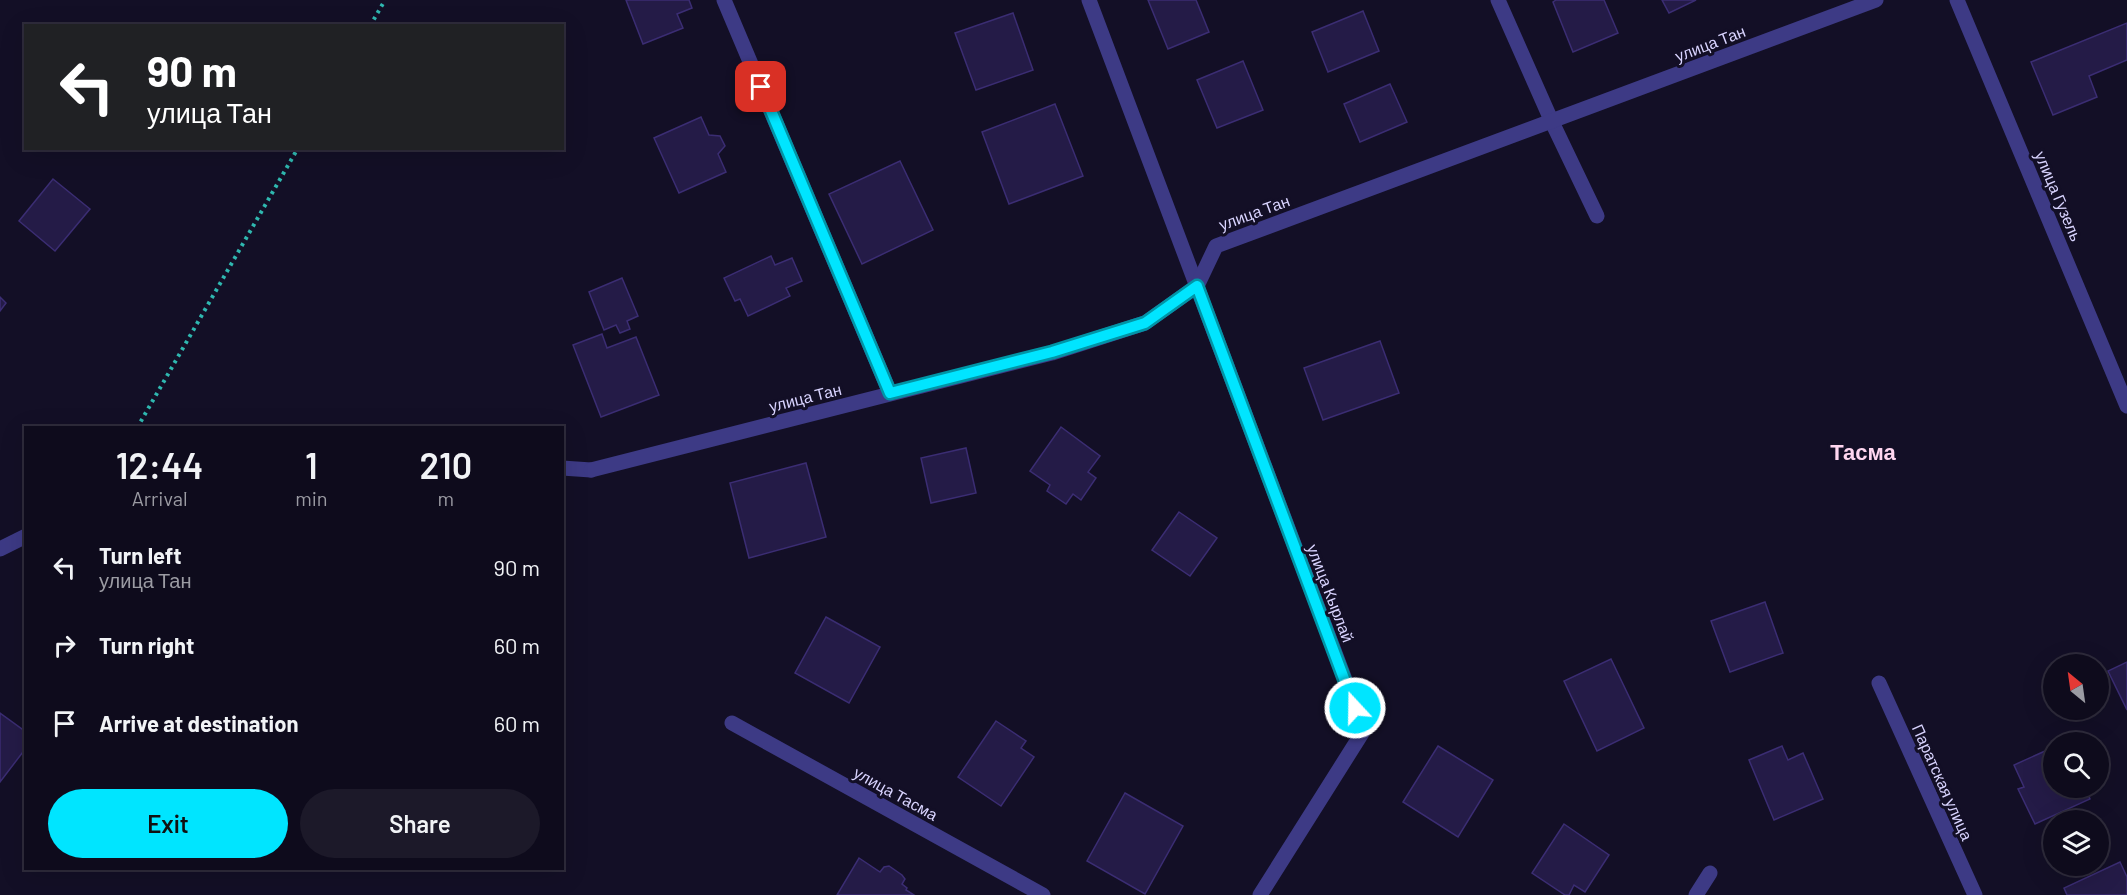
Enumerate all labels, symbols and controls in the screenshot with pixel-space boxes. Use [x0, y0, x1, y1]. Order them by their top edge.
street label: улица Тан [1672, 21, 1748, 65]
text: 90 m [147, 45, 237, 95]
icon: left [48, 48, 126, 126]
pin [735, 61, 786, 112]
icon: arrive [744, 70, 777, 103]
text: улица Тан [147, 96, 272, 128]
street label: улица Гузель [2032, 148, 2086, 244]
street label: улица Тан [1216, 190, 1292, 234]
street label: улица Тан [767, 379, 843, 415]
district label: Тасма [1830, 438, 1897, 464]
text: 12:44 [116, 443, 203, 486]
text: 1 [305, 443, 318, 486]
text: 210 [419, 443, 472, 486]
text: Arrival [132, 486, 188, 510]
text: min [295, 486, 328, 510]
text: m [438, 486, 454, 510]
street label: улица Кырлай [1304, 541, 1358, 645]
text: Turn left [99, 542, 182, 568]
icon: left [48, 551, 81, 584]
text: 90 m [494, 554, 540, 580]
text: улица Тан [99, 568, 191, 592]
icon: right [48, 629, 81, 662]
text: Turn right [99, 632, 194, 658]
text: 60 m [494, 632, 540, 658]
north arrow [2043, 654, 2109, 720]
map controls [2043, 654, 2109, 876]
position arrow [1323, 676, 1387, 740]
icon: arrive [48, 707, 81, 740]
text: Arrive at destination [99, 710, 298, 736]
text: 60 m [494, 710, 540, 736]
street label: Паратская улица [1909, 721, 1977, 843]
button: search [2043, 732, 2109, 798]
street label: улица Тасма [851, 762, 941, 824]
button: Exit [48, 789, 288, 858]
button: Share [300, 789, 540, 858]
button: layers [2043, 810, 2109, 876]

